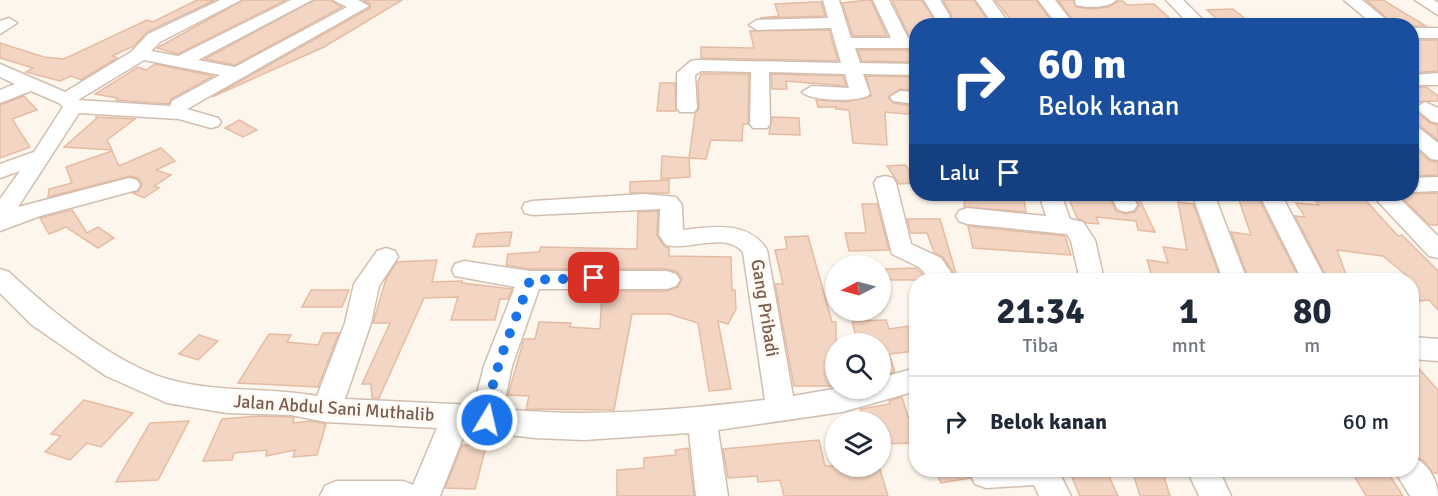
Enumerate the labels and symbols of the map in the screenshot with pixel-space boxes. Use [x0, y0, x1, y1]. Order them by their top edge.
pin [568, 252, 619, 303]
north arrow [825, 255, 891, 321]
street label: Gang Pribadi [746, 258, 784, 358]
position arrow [455, 388, 519, 452]
street label: Jalan Abdul Sani Muthalib [233, 390, 435, 426]

